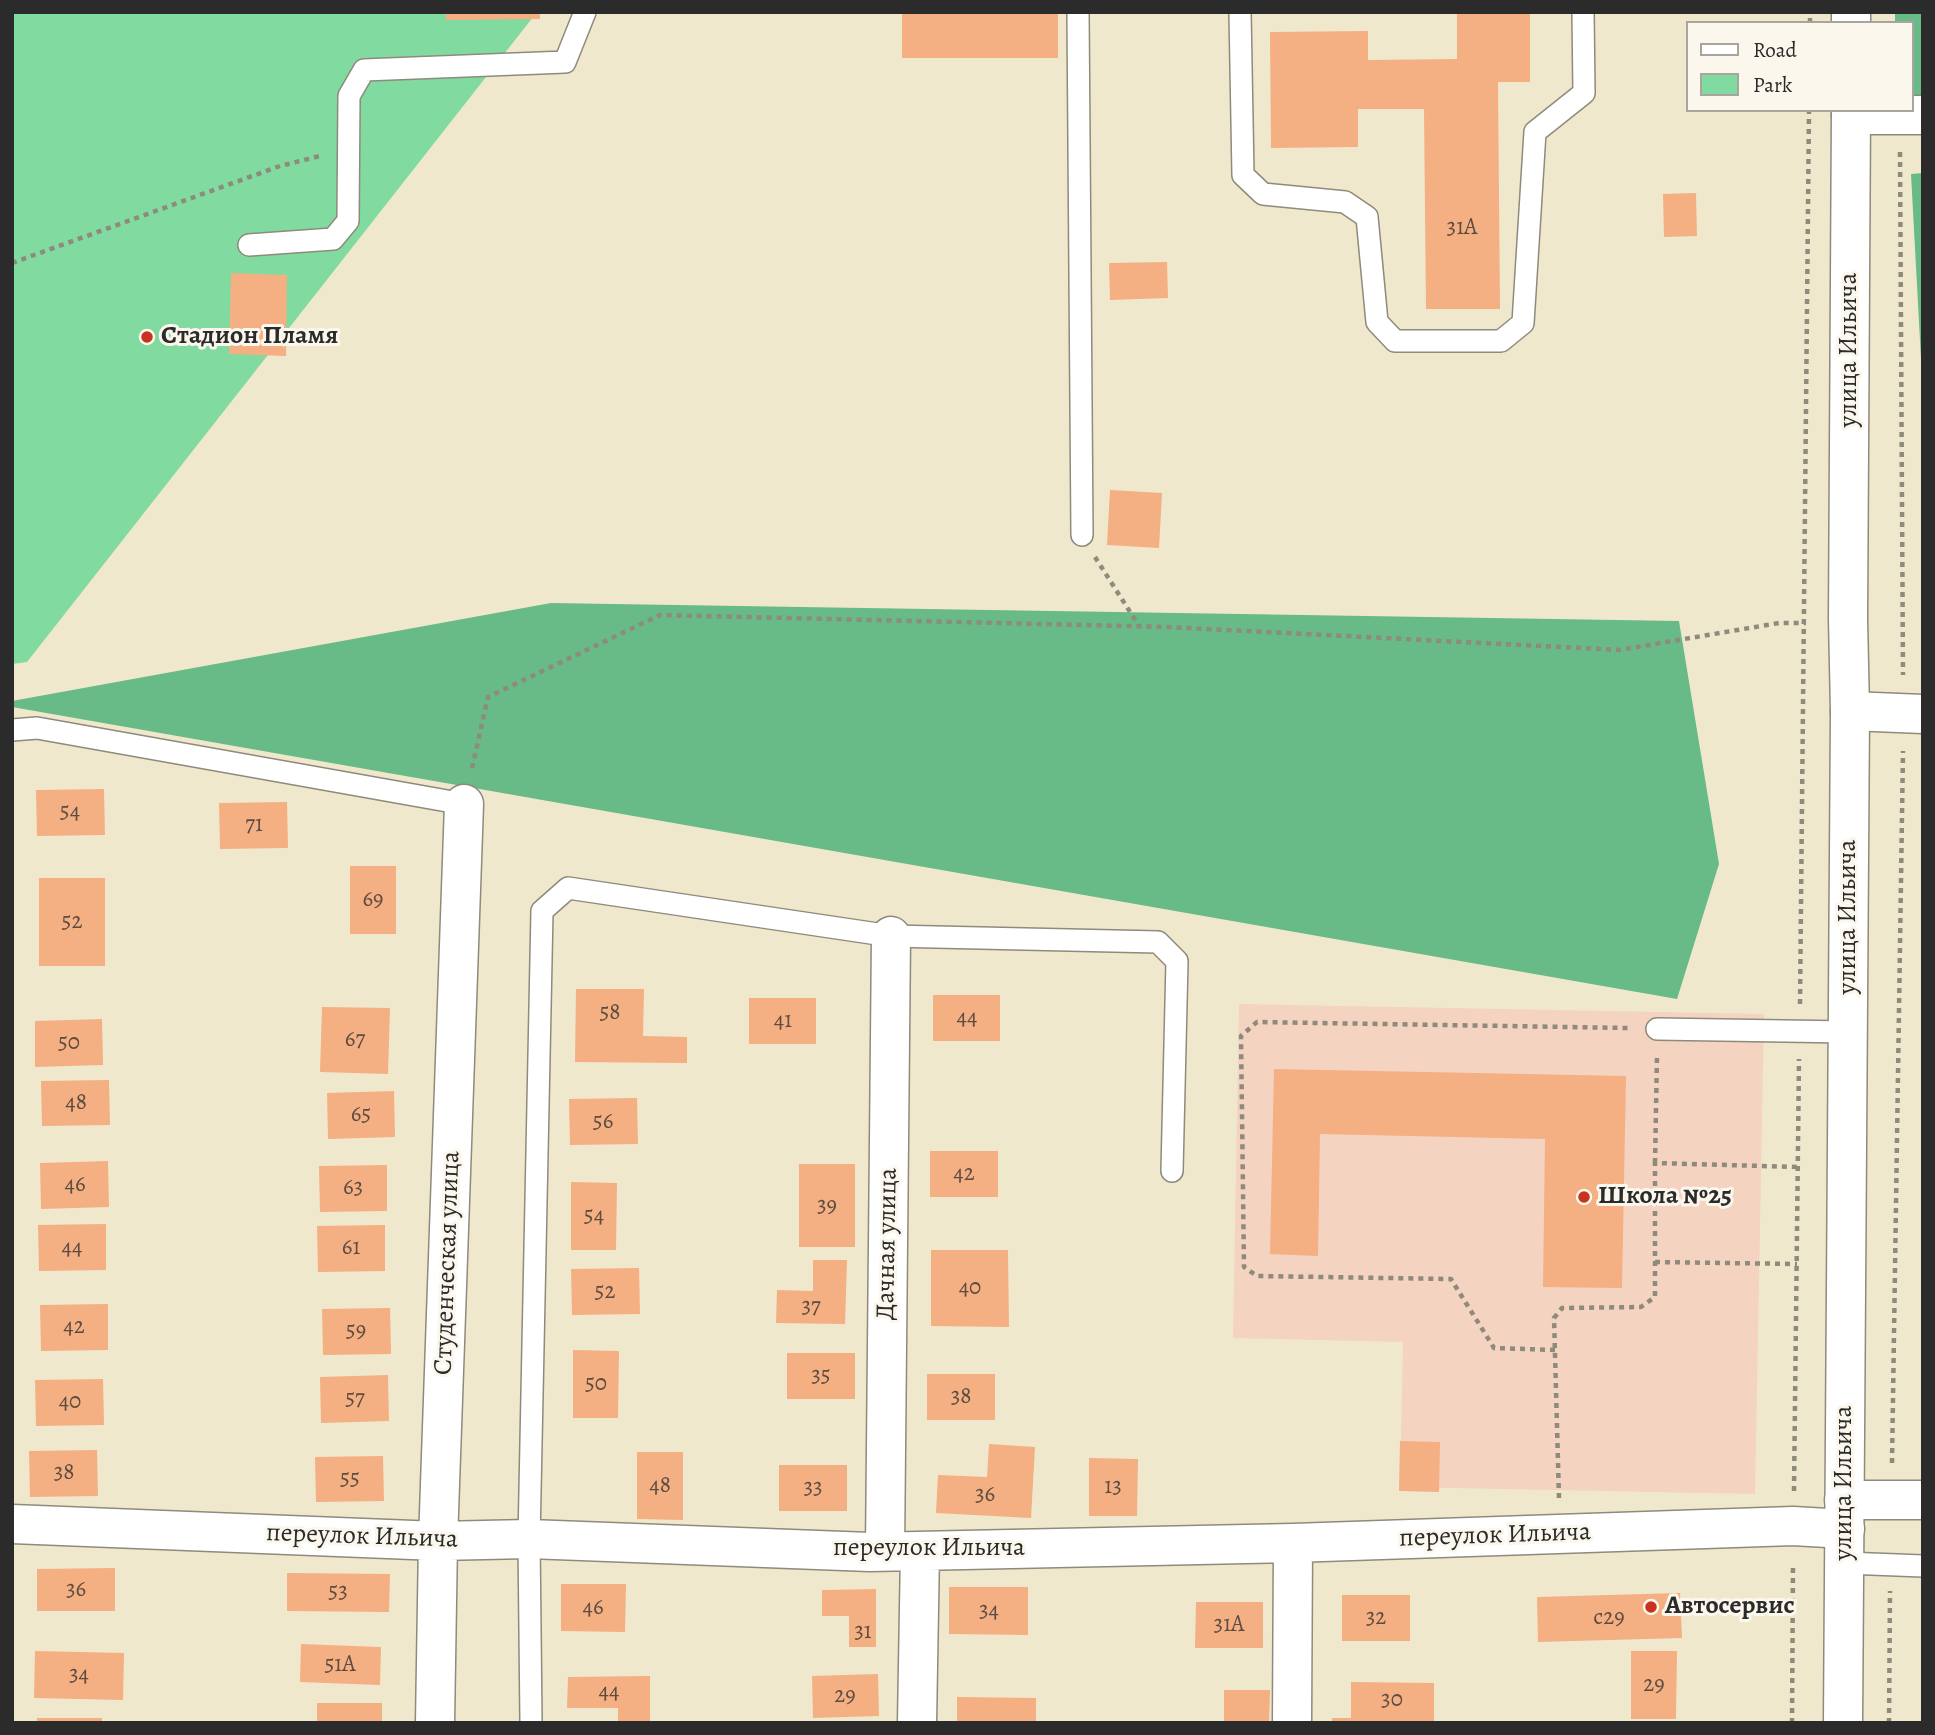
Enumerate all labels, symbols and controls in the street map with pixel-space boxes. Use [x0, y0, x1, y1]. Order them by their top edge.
legend [1686, 21, 1914, 112]
text: Road [1753, 36, 1797, 64]
text: Park [1753, 71, 1792, 99]
house number: 31А [1447, 214, 1477, 242]
street label: улица Ильича [1834, 272, 1866, 428]
place label: Стадион Пламя [161, 321, 338, 353]
marker: Стадион Пламя [139, 329, 155, 345]
house number: 54 [60, 798, 80, 826]
house number: 71 [245, 811, 263, 839]
street label: улица Ильича [1833, 839, 1865, 995]
house number: 69 [362, 886, 384, 914]
house number: 52 [62, 908, 82, 936]
house number: 58 [599, 999, 621, 1027]
house number: 44 [957, 1004, 977, 1032]
house number: 41 [774, 1007, 792, 1035]
house number: 67 [345, 1026, 365, 1054]
house number: 50 [58, 1029, 80, 1057]
house number: 48 [65, 1089, 87, 1117]
house number: 65 [351, 1101, 371, 1129]
house number: 56 [593, 1108, 613, 1136]
street label: Студенческая улица [429, 1151, 467, 1375]
house number: 42 [953, 1160, 975, 1188]
street label: Дачная улица [871, 1168, 905, 1320]
house number: 46 [64, 1171, 86, 1199]
house number: 63 [343, 1174, 363, 1202]
place label: Школа №25 [1598, 1181, 1732, 1213]
marker: Школа №25 [1576, 1189, 1592, 1205]
house number: 39 [817, 1192, 837, 1220]
house number: 54 [584, 1202, 604, 1230]
house number: 44 [62, 1234, 82, 1262]
house number: 61 [342, 1234, 360, 1262]
house number: 40 [959, 1274, 981, 1302]
house number: 52 [595, 1278, 615, 1306]
house number: 37 [801, 1293, 821, 1321]
house number: 42 [63, 1313, 85, 1341]
house number: 59 [346, 1317, 366, 1345]
house number: 35 [811, 1362, 831, 1390]
house number: 50 [585, 1370, 607, 1398]
house number: 38 [951, 1383, 971, 1411]
house number: 57 [345, 1385, 365, 1413]
house number: 40 [59, 1388, 81, 1416]
street label: улица Ильича [1829, 1405, 1861, 1561]
house number: 38 [54, 1459, 74, 1487]
house number: 55 [340, 1465, 360, 1493]
house number: 48 [649, 1472, 671, 1500]
house number: 13 [1104, 1473, 1122, 1501]
house number: 33 [803, 1474, 823, 1502]
house number: 36 [975, 1481, 995, 1509]
street label: переулок Ильича [1398, 1517, 1592, 1555]
street label: переулок Ильича [265, 1518, 459, 1556]
street label: переулок Ильича [833, 1533, 1025, 1565]
house number: 36 [66, 1576, 86, 1604]
house number: 53 [328, 1578, 348, 1606]
place label: Автосервис [1665, 1591, 1795, 1623]
house number: 46 [582, 1594, 604, 1622]
house number: 34 [979, 1597, 999, 1625]
marker: Автосервис [1643, 1599, 1659, 1615]
house number: 32 [1366, 1604, 1386, 1632]
house number: с29 [1593, 1604, 1625, 1632]
house number: 31А [1214, 1611, 1244, 1639]
house number: 31 [854, 1618, 872, 1646]
house number: 51А [324, 1651, 356, 1679]
house number: 34 [69, 1661, 89, 1689]
house number: 29 [1643, 1671, 1665, 1699]
house number: 44 [599, 1678, 619, 1706]
house number: 29 [834, 1682, 856, 1710]
house number: 30 [1381, 1686, 1403, 1714]

